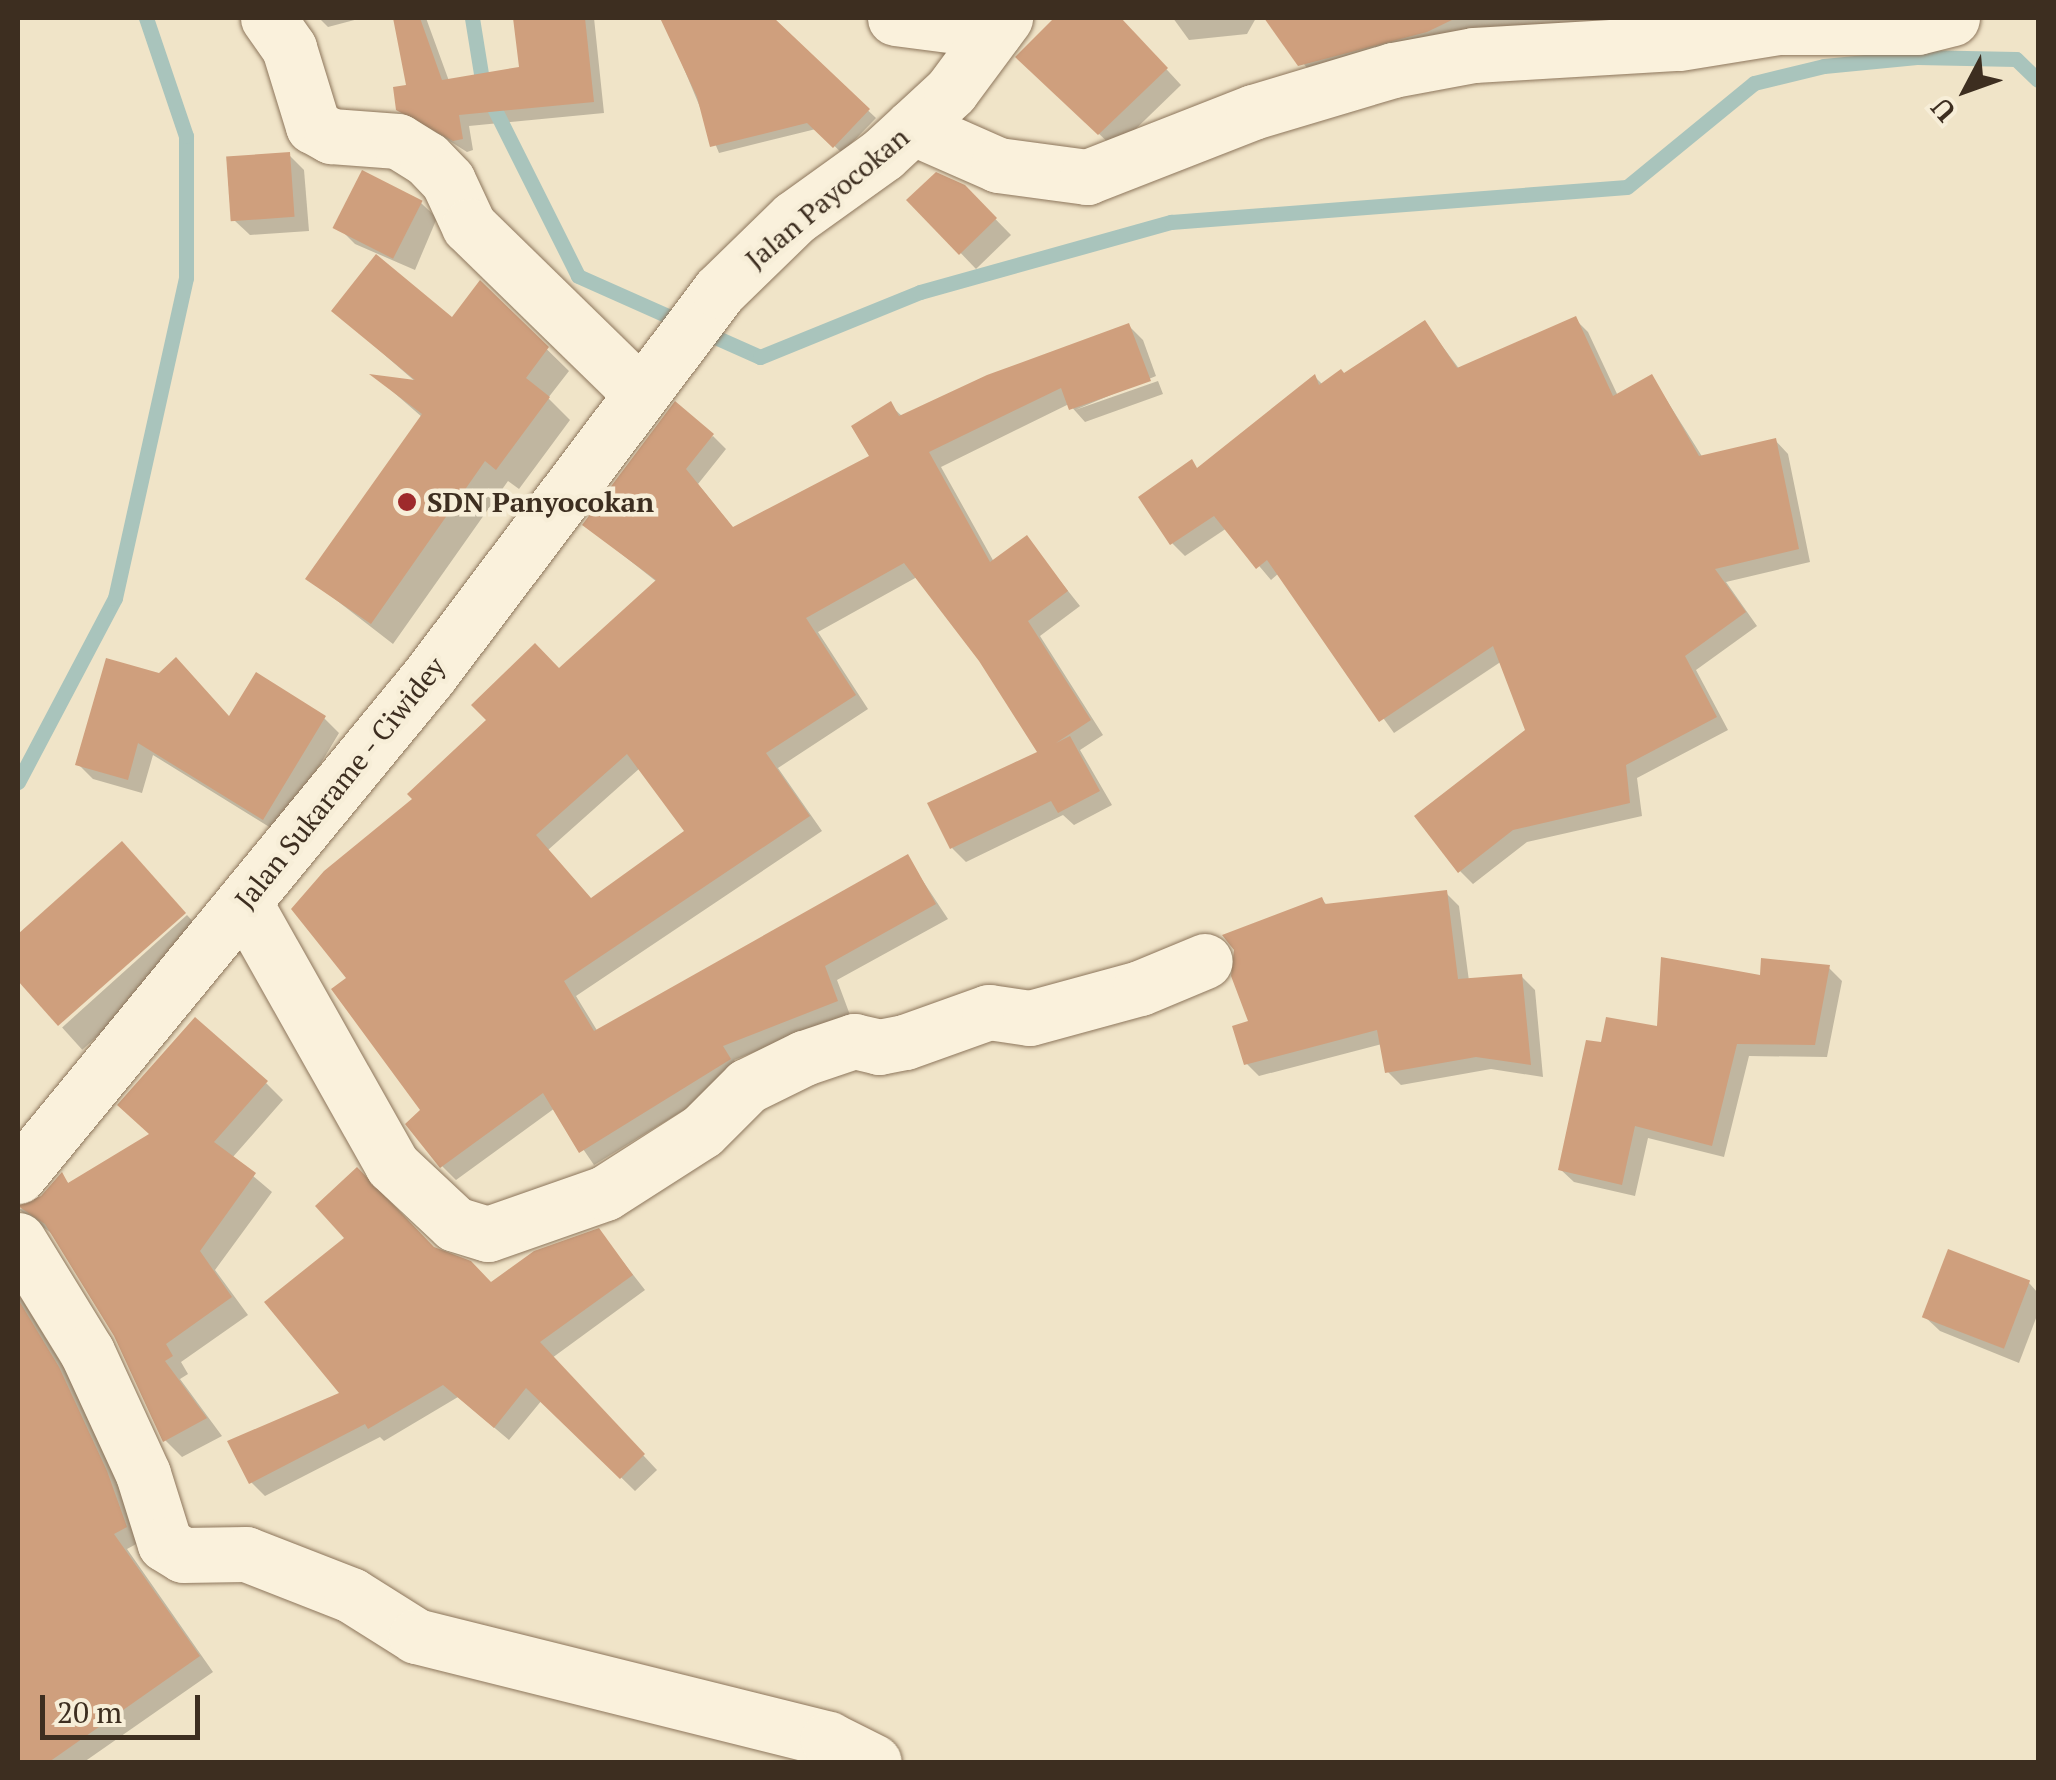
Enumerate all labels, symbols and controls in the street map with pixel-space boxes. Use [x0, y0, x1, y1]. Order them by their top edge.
north arrow [1916, 40, 2016, 140]
text: U [1922, 90, 1964, 130]
street label: Jalan Payocokan [739, 120, 915, 276]
place label: SDN Panyocokan [427, 485, 654, 519]
marker: SDN Panyocokan [396, 491, 418, 513]
street label: Jalan Sukarame - Ciwidey [227, 649, 453, 917]
scale bar [45, 1675, 205, 1737]
text: 20 m [57, 1692, 122, 1732]

